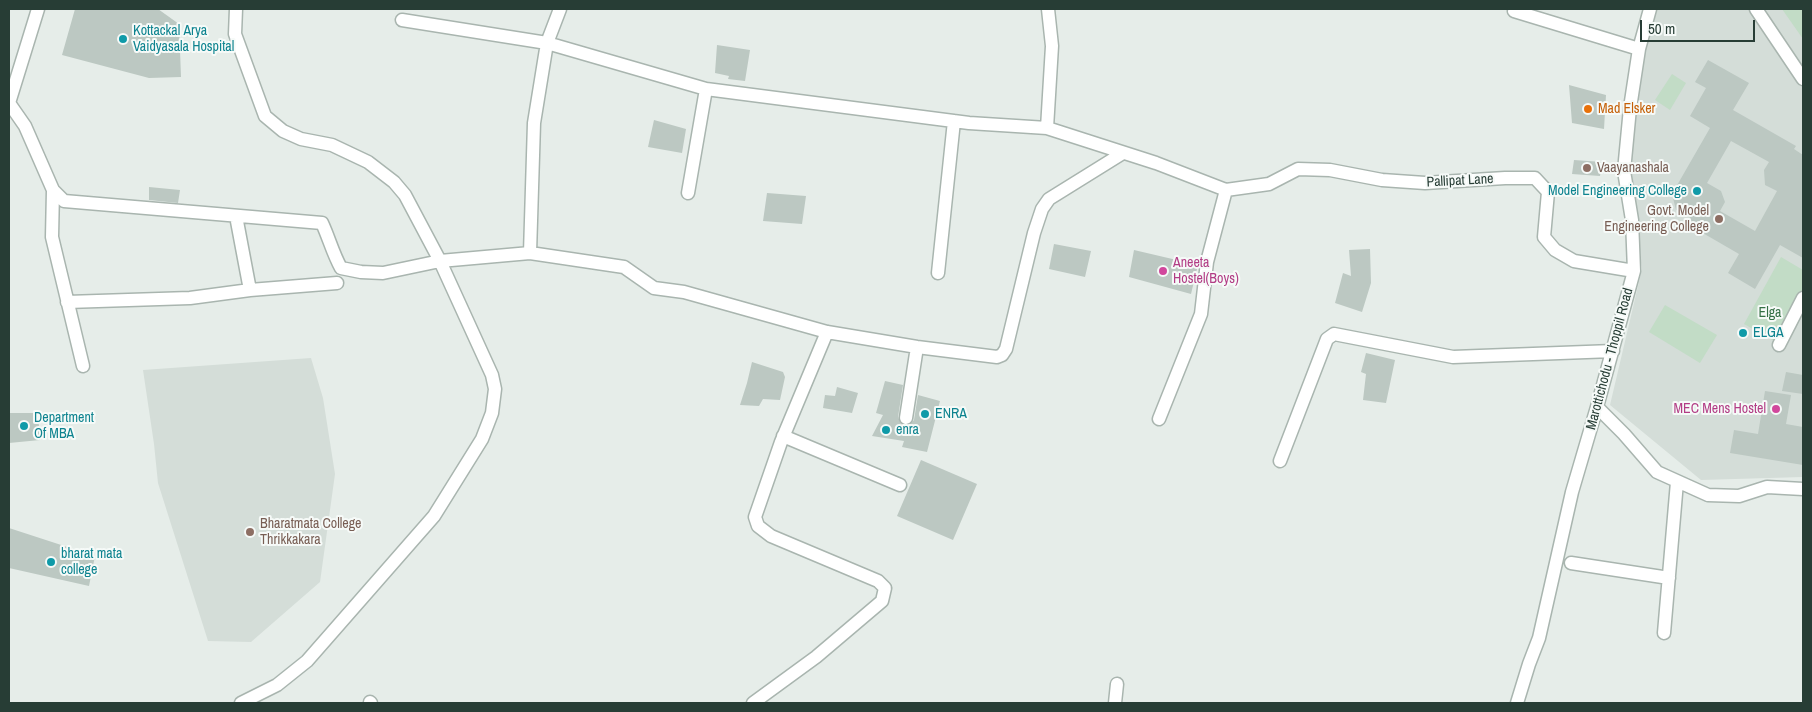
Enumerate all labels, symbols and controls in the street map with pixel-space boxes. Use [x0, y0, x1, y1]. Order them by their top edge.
scale bar [1642, 10, 1757, 42]
text: 50 m [1648, 18, 1675, 39]
place label: Kottackal Arya Vaidyasala Hospital [133, 23, 234, 56]
marker: Kottackal Arya Vaidyasala Hospital [117, 33, 129, 45]
place label: Mad Elsker [1598, 101, 1655, 117]
marker: Mad Elsker [1582, 103, 1594, 115]
place label: Vaayanashala [1597, 160, 1669, 176]
marker: Vaayanashala [1581, 162, 1593, 174]
street label: Pallipat Lane [1426, 171, 1494, 191]
place label: Model Engineering College [1548, 183, 1687, 199]
marker: Model Engineering College [1691, 185, 1703, 197]
place label: Govt. Model Engineering College [1604, 203, 1709, 236]
marker: Govt. Model Engineering College [1713, 213, 1725, 225]
place label: Aneeta Hostel(Boys) [1173, 255, 1239, 288]
marker: Aneeta Hostel(Boys) [1157, 265, 1169, 277]
street label: Marottichodu - Thoppil Road [1583, 286, 1637, 432]
park label: Elga [1759, 305, 1781, 321]
place label: ELGA [1753, 325, 1784, 341]
marker: ELGA [1737, 327, 1749, 339]
place label: MEC Mens Hostel [1674, 401, 1766, 417]
marker: MEC Mens Hostel [1770, 403, 1782, 415]
place label: ENRA [935, 406, 967, 422]
marker: ENRA [919, 408, 931, 420]
place label: Department Of MBA [34, 410, 94, 442]
marker: Department Of MBA [18, 420, 30, 432]
place label: enra [896, 422, 919, 438]
marker: enra [880, 424, 892, 436]
place label: Bharatmata College Thrikkakara [260, 516, 361, 548]
marker: Bharatmata College Thrikkakara [244, 526, 256, 538]
place label: bharat mata college [61, 546, 122, 578]
marker: bharat mata college [45, 556, 57, 568]

